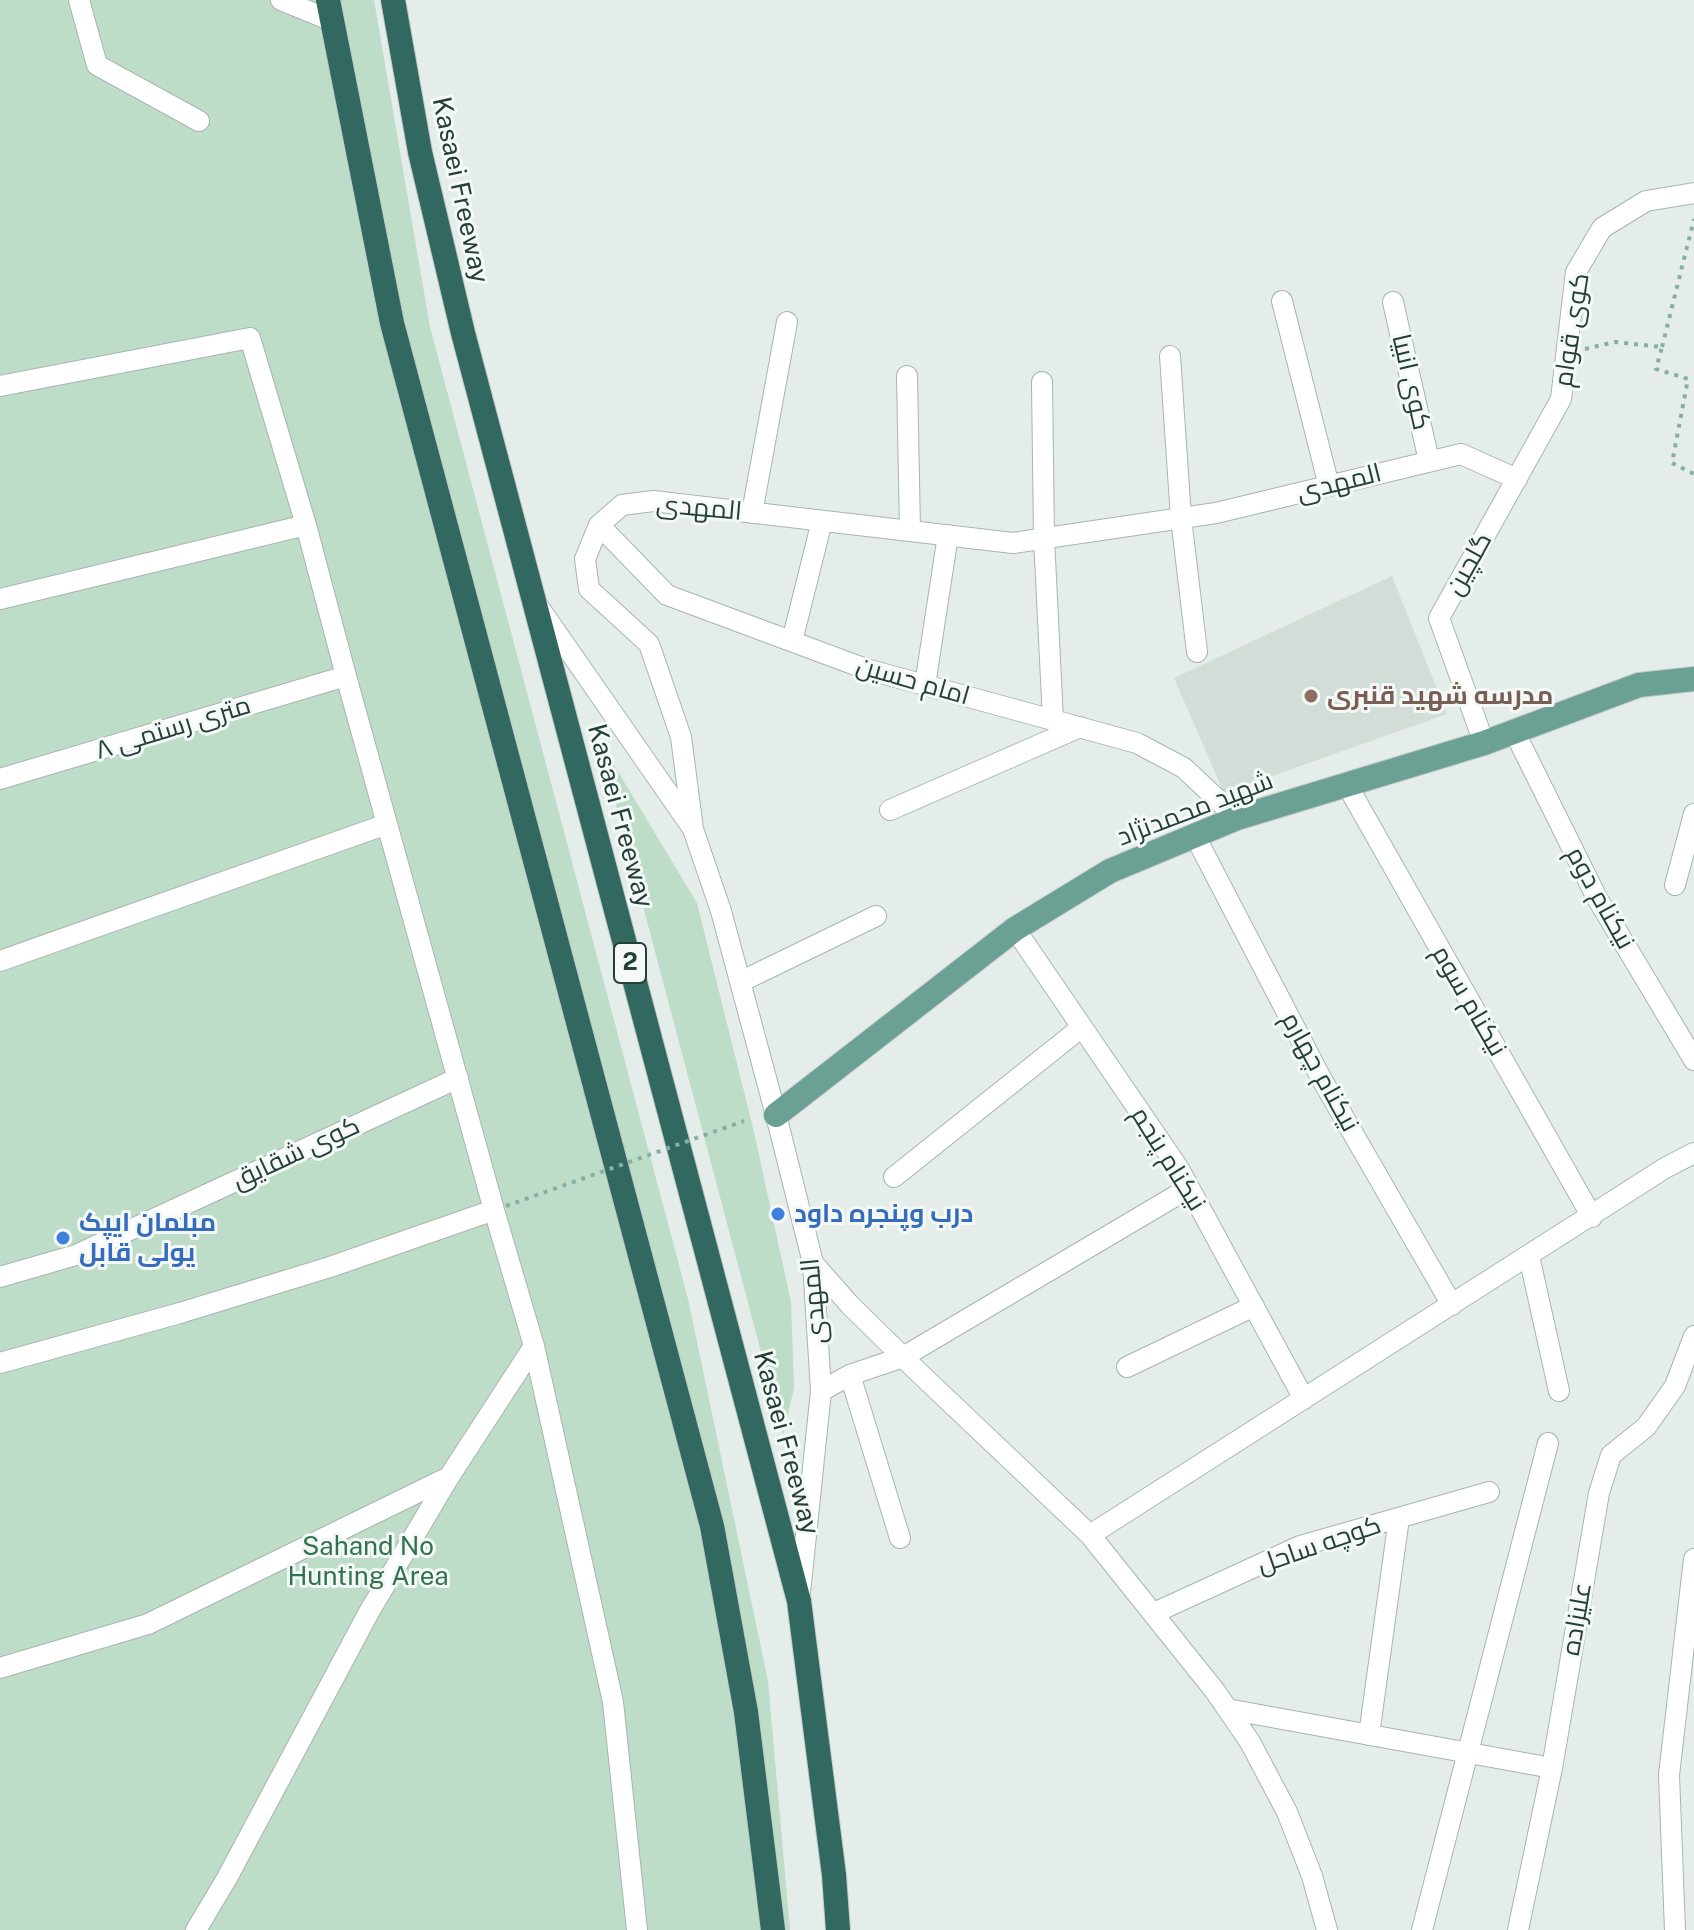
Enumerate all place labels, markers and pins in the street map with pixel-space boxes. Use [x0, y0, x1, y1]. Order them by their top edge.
place label: مدرسه شهید قنبری [1327, 680, 1553, 712]
marker: مدرسه شهید قنبری [1302, 687, 1320, 705]
place label: درب وپنجره داود [794, 1198, 973, 1230]
marker: درب وپنجره داود [769, 1205, 787, 1223]
place label: مبلمان ایپک یولی قابل [79, 1207, 216, 1268]
marker: مبلمان ایپک یولی قابل [54, 1229, 72, 1247]

